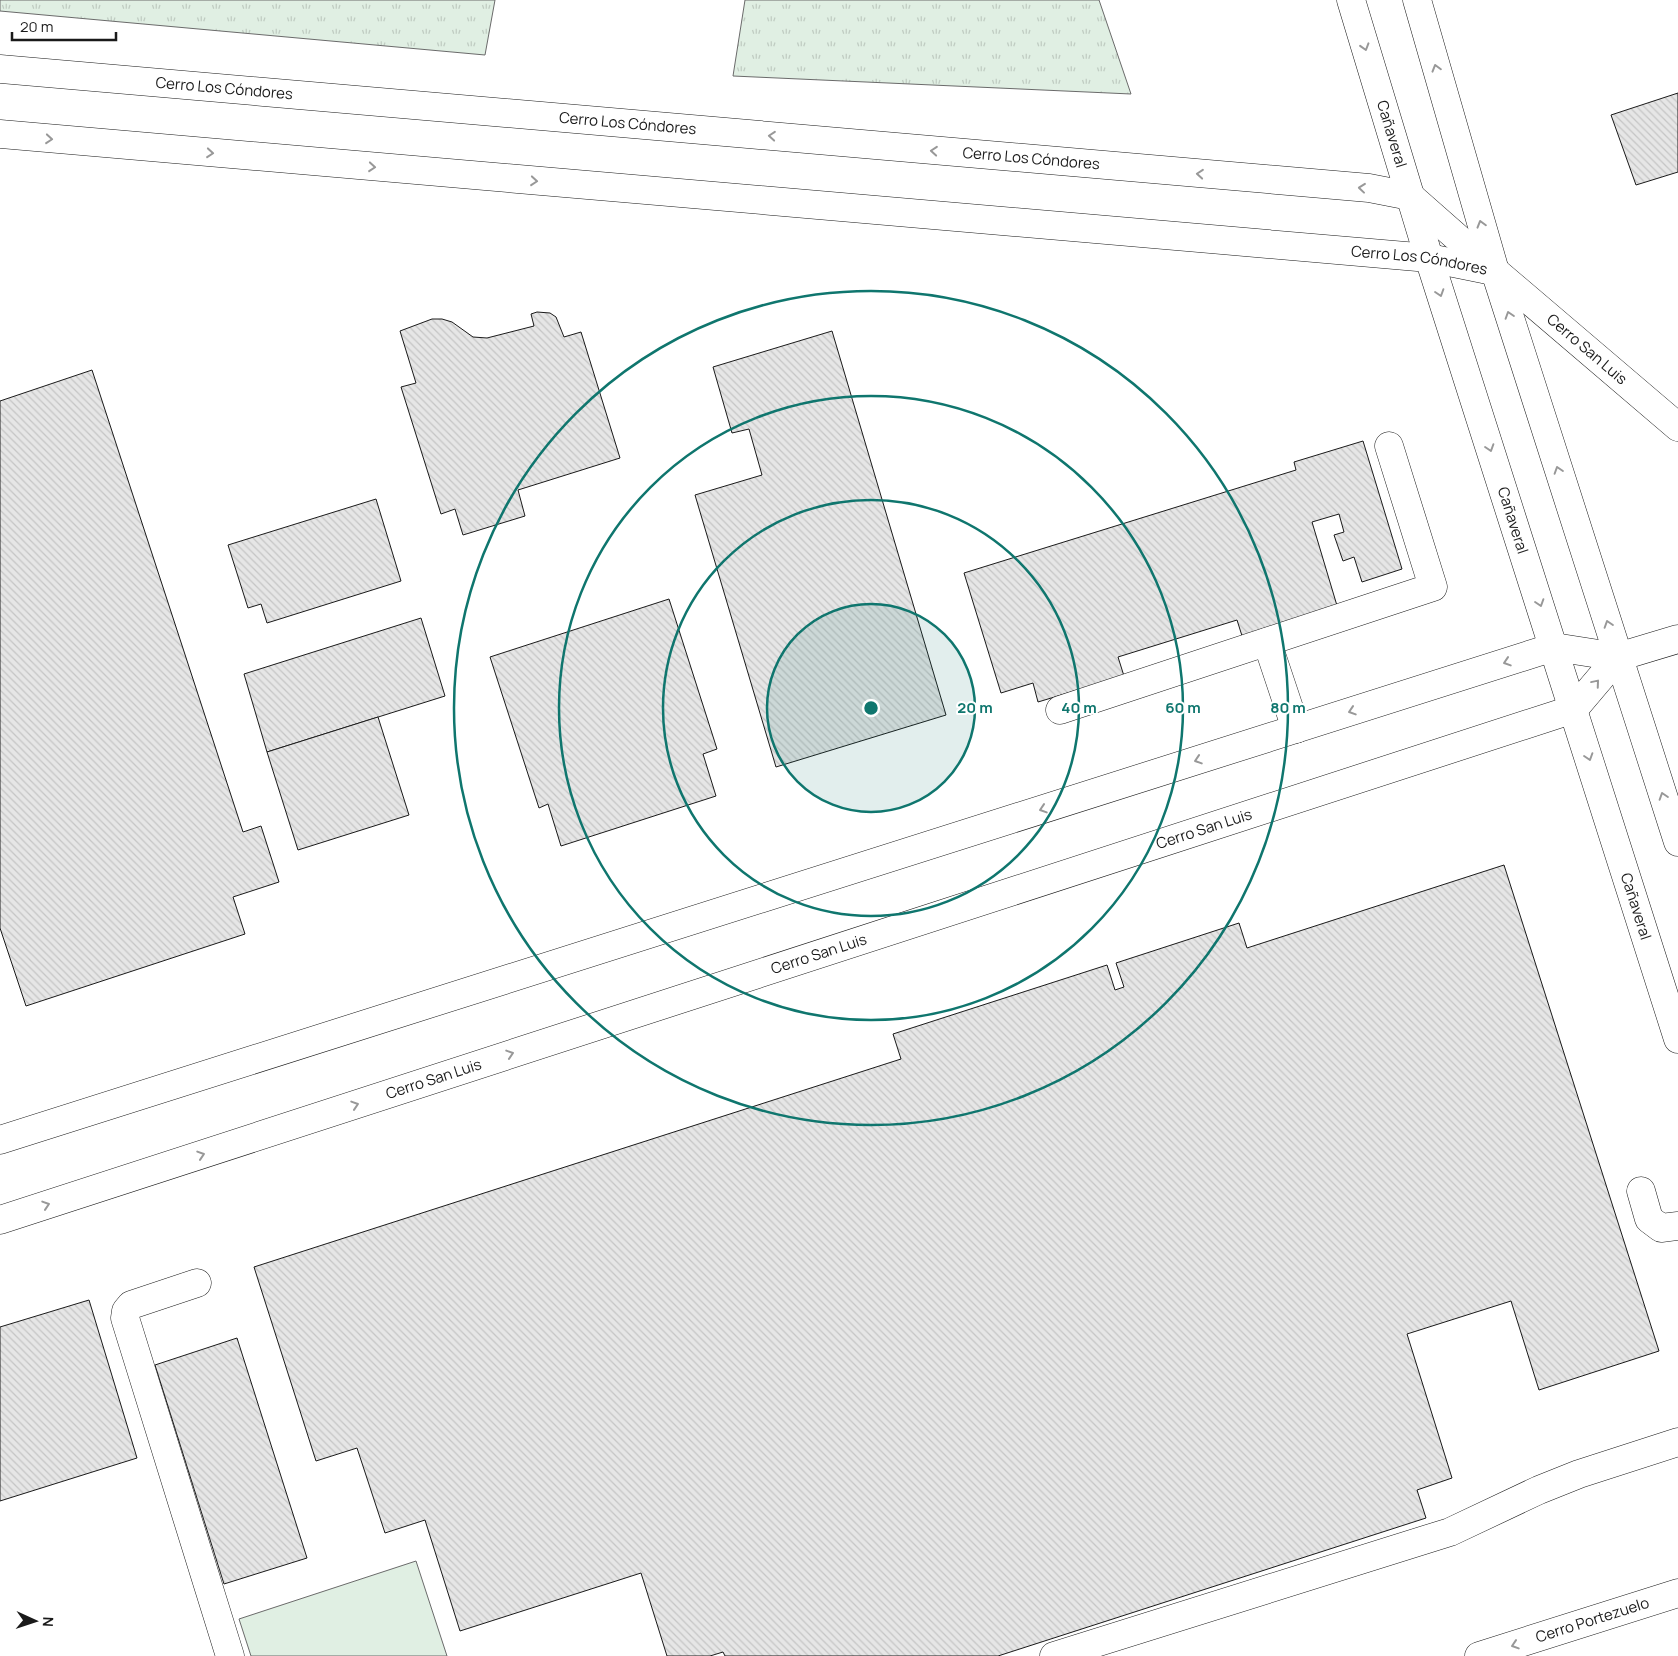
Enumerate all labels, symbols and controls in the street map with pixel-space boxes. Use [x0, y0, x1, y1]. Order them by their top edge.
scale bar [12, 10, 116, 42]
text: 20 m [20, 16, 53, 37]
one-way arrow [1359, 42, 1369, 50]
one-way arrow [1432, 65, 1442, 73]
street label: Cerro Los Cóndores [155, 72, 294, 104]
street label: Cañaveral [1372, 98, 1412, 170]
street label: Cerro Los Cóndores [558, 107, 697, 139]
one-way arrow [768, 131, 776, 142]
one-way arrow [45, 133, 53, 144]
street label: Cerro Los Cóndores [962, 142, 1101, 175]
one-way arrow [930, 145, 938, 156]
one-way arrow [207, 147, 215, 158]
one-way arrow [369, 161, 377, 172]
one-way arrow [1196, 168, 1204, 179]
one-way arrow [531, 175, 539, 186]
one-way arrow [1358, 183, 1366, 194]
one-way arrow [1477, 221, 1487, 229]
street label: Cerro Los Cóndores [1350, 240, 1490, 280]
one-way arrow [1435, 288, 1445, 297]
street label: Cerro San Luis [1542, 309, 1632, 389]
one-way arrow [1504, 311, 1514, 320]
one-way arrow [1485, 443, 1495, 451]
one-way arrow [1554, 466, 1564, 474]
street label: Cañaveral [1493, 484, 1534, 556]
one-way arrow [1534, 598, 1544, 606]
one-way arrow [1603, 621, 1613, 629]
one-way arrow [1504, 656, 1512, 666]
one-way arrow [1590, 680, 1599, 689]
text: 20 m [957, 697, 993, 718]
text: 40 m [1061, 697, 1097, 718]
text: 60 m [1165, 697, 1201, 718]
text: 80 m [1270, 697, 1306, 718]
centre of rings [862, 699, 880, 717]
one-way arrow [1349, 705, 1357, 715]
one-way arrow [1583, 753, 1593, 761]
one-way arrow [1194, 754, 1202, 764]
one-way arrow [1659, 792, 1669, 800]
street label: Cerro San Luis [1153, 803, 1255, 854]
one-way arrow [1039, 804, 1047, 814]
street label: Cañaveral [1616, 870, 1657, 942]
street label: Cerro San Luis [768, 928, 869, 979]
one-way arrow [505, 1050, 514, 1060]
street label: Cerro San Luis [383, 1053, 484, 1104]
one-way arrow [351, 1100, 359, 1110]
one-way arrow [196, 1150, 205, 1160]
one-way arrow [42, 1201, 50, 1211]
street label: Cerro Portezuelo [1533, 1592, 1652, 1647]
north arrow [10, 1596, 60, 1646]
text: N [39, 1616, 58, 1627]
one-way arrow [1511, 1639, 1519, 1649]

